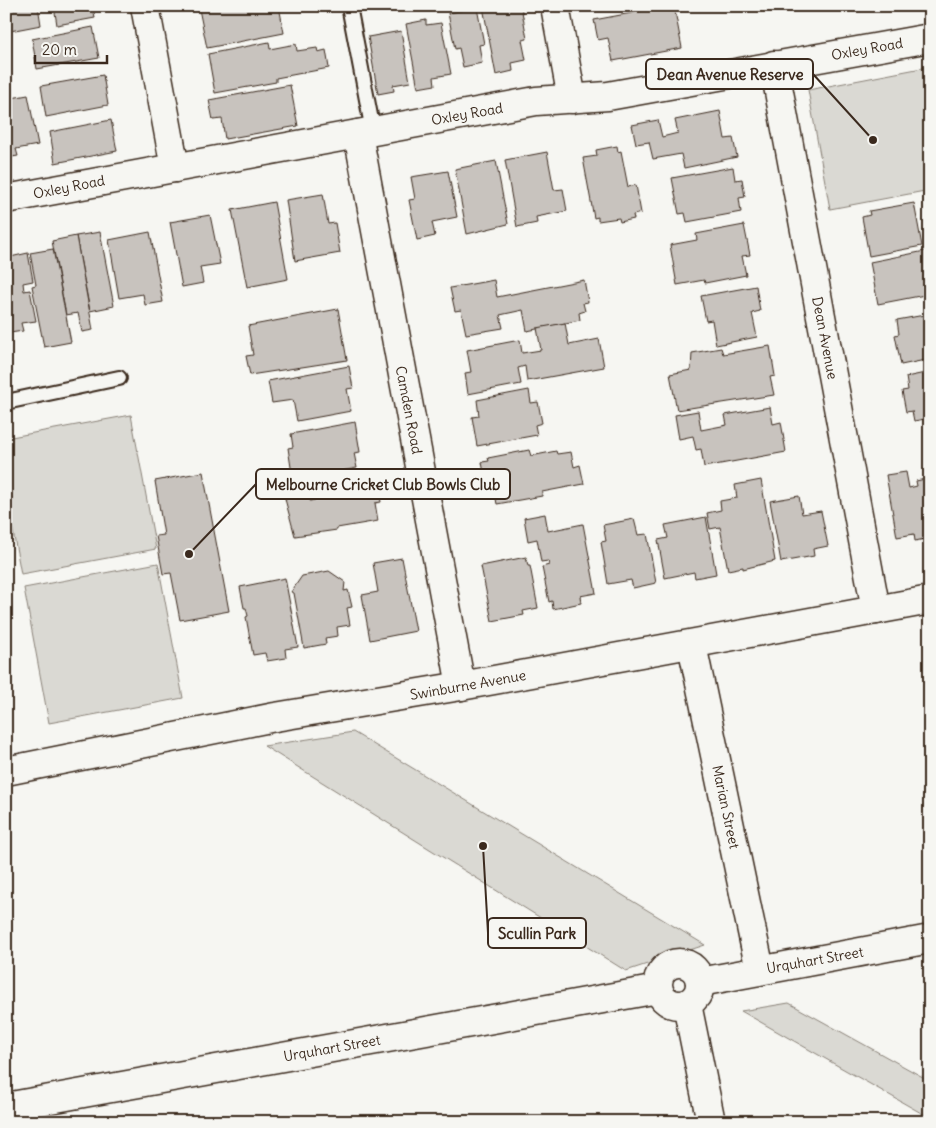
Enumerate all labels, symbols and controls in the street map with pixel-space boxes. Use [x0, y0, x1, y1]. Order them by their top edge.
scale bar [35, 32, 108, 64]
street label: Oxley Road [830, 34, 904, 64]
text: 20 m [42, 40, 77, 59]
callout: Dean Avenue Reserve [646, 59, 813, 89]
text: Dean Avenue Reserve [656, 65, 804, 84]
street label: Oxley Road [430, 99, 504, 129]
street label: Oxley Road [32, 171, 106, 203]
street label: Dean Avenue [808, 295, 842, 381]
street label: Camden Road [392, 364, 426, 456]
callout: Melbourne Cricket Club Bowls Club [256, 469, 510, 499]
text: Melbourne Cricket Club Bowls Club [266, 475, 500, 494]
street label: Swinburne Avenue [409, 666, 527, 704]
street label: Marian Street [708, 764, 744, 851]
callout: Scullin Park [488, 918, 586, 948]
text: Scullin Park [498, 924, 576, 943]
street label: Urquhart Street [765, 943, 865, 977]
street label: Urquhart Street [282, 1031, 382, 1065]

